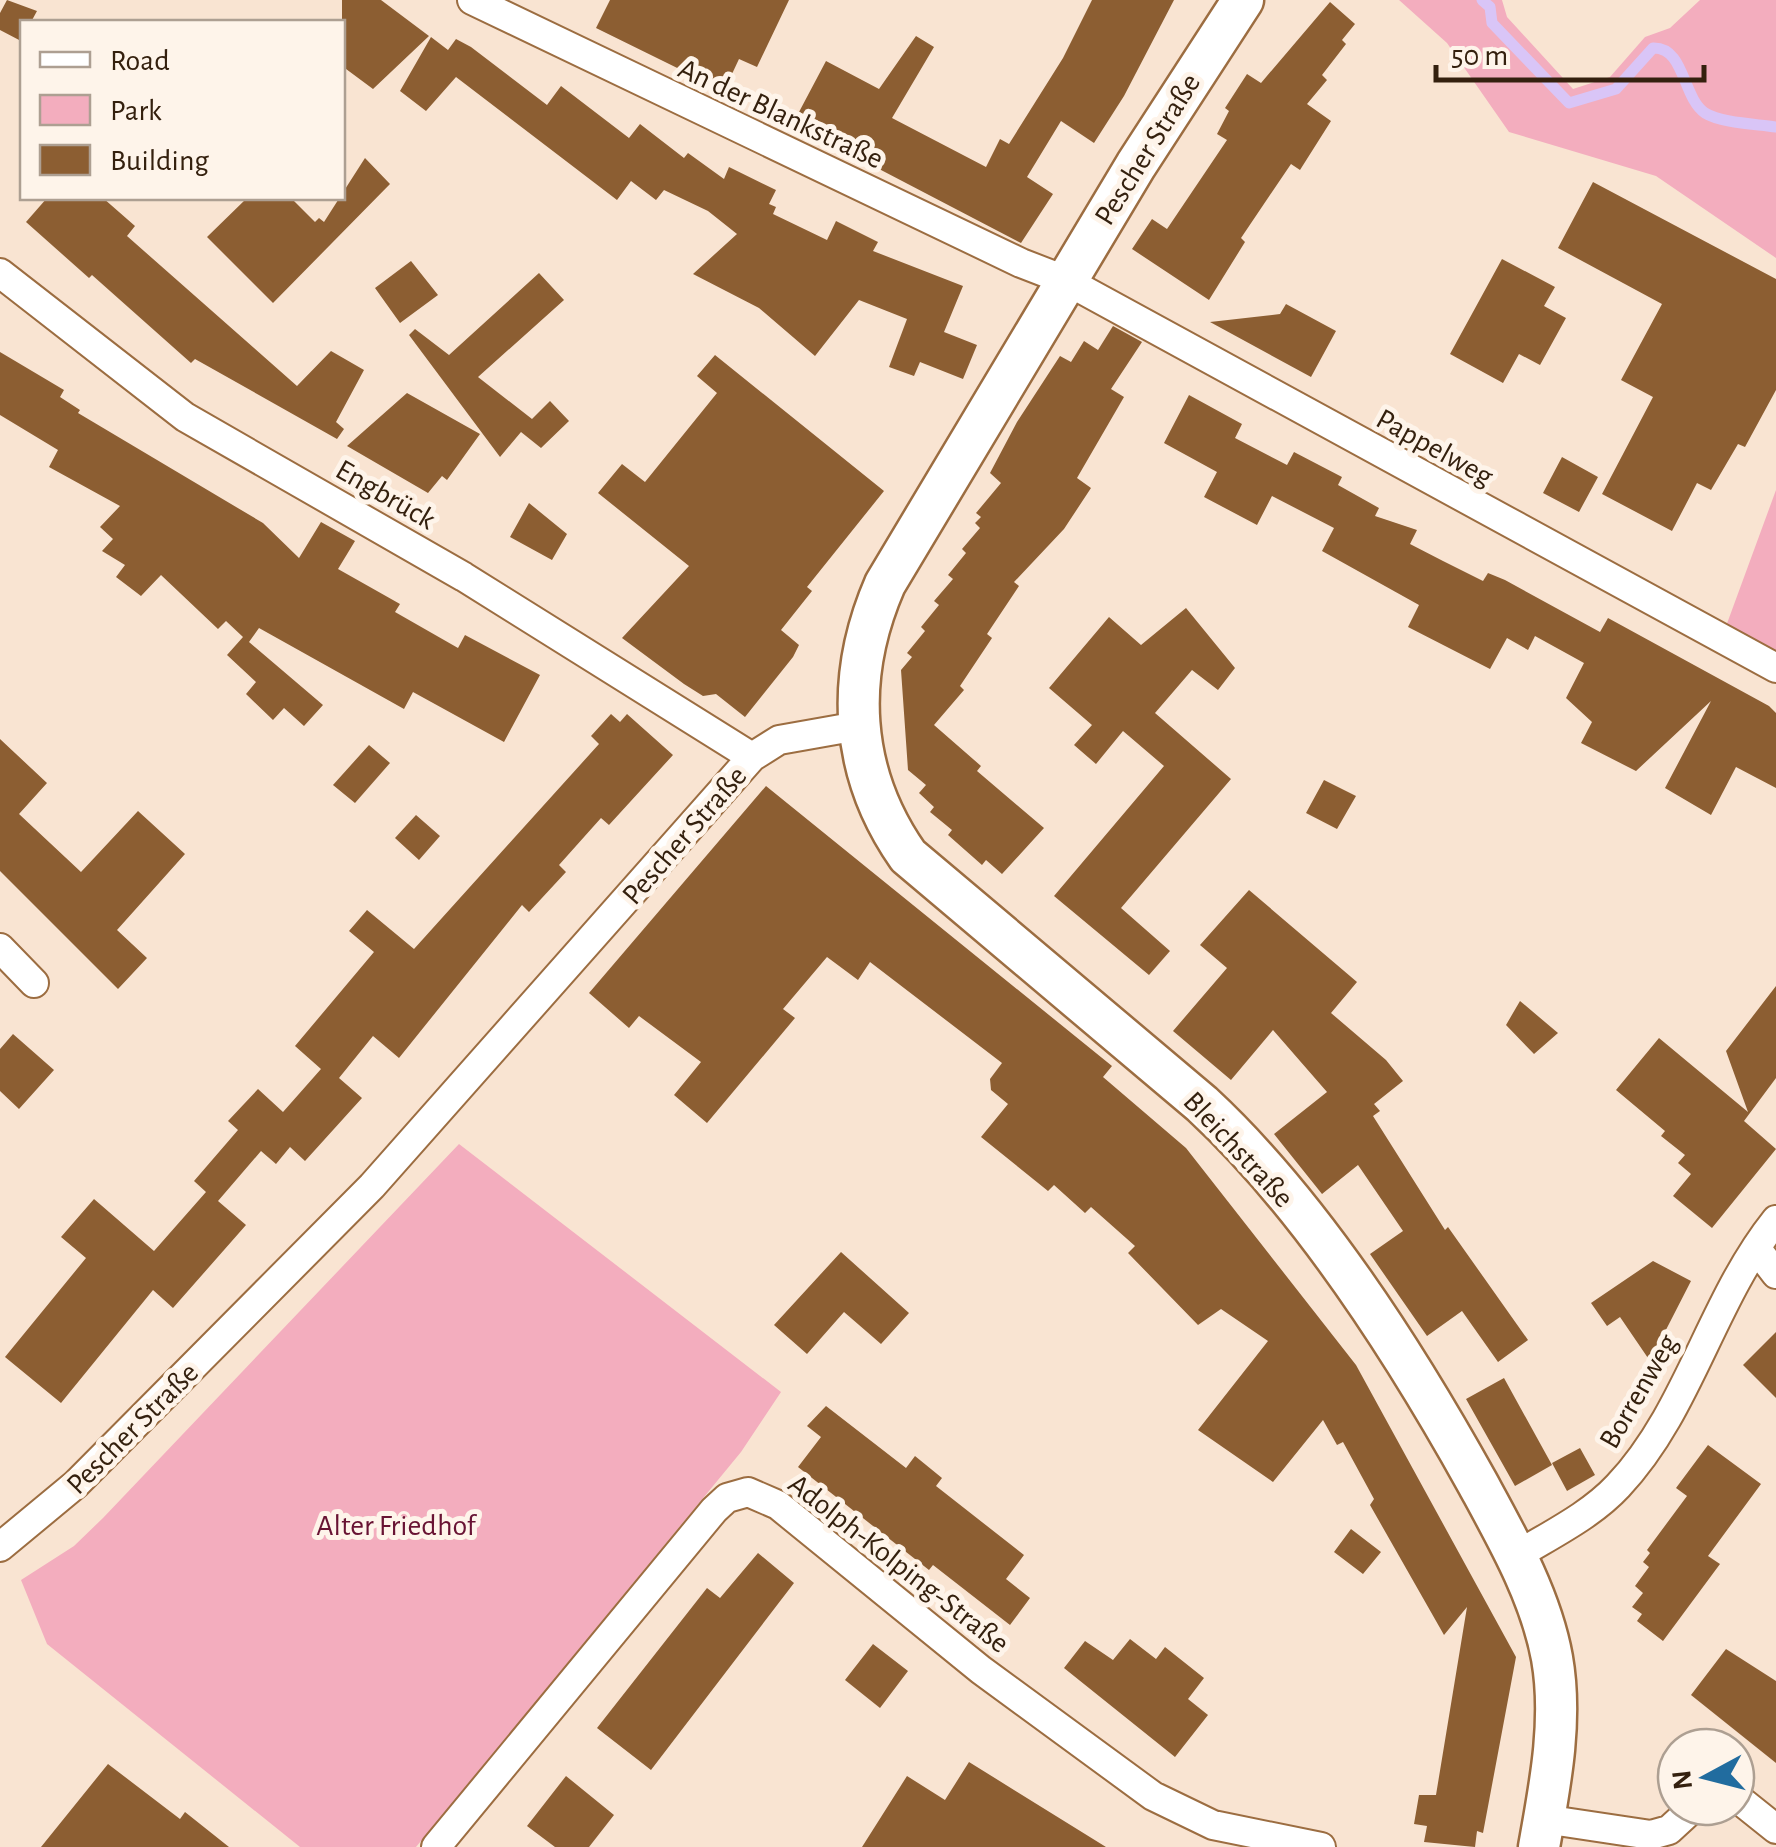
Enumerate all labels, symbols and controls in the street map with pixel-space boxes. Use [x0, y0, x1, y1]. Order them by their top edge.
legend [20, 20, 345, 200]
scale bar [1436, 20, 1704, 82]
text: 50 m [1451, 41, 1508, 71]
text: Road [110, 46, 170, 76]
street label: An der Blankstraße [674, 53, 888, 174]
street label: Pescher Straße [1089, 69, 1206, 231]
text: Park [110, 96, 162, 126]
text: Building [110, 146, 209, 176]
street label: Pappelweg [1371, 404, 1498, 492]
street label: Engbrück [331, 454, 441, 535]
street label: Pescher Straße [617, 761, 753, 911]
street label: Bleichstraße [1177, 1086, 1299, 1213]
street label: Borrenweg [1594, 1329, 1684, 1454]
street label: Pescher Straße [61, 1357, 204, 1500]
street label: Adolph-Kolping-Straße [782, 1469, 1014, 1659]
park label: Alter Friedhof [316, 1511, 478, 1541]
north arrow [1656, 1727, 1756, 1827]
text: N [1668, 1768, 1698, 1791]

